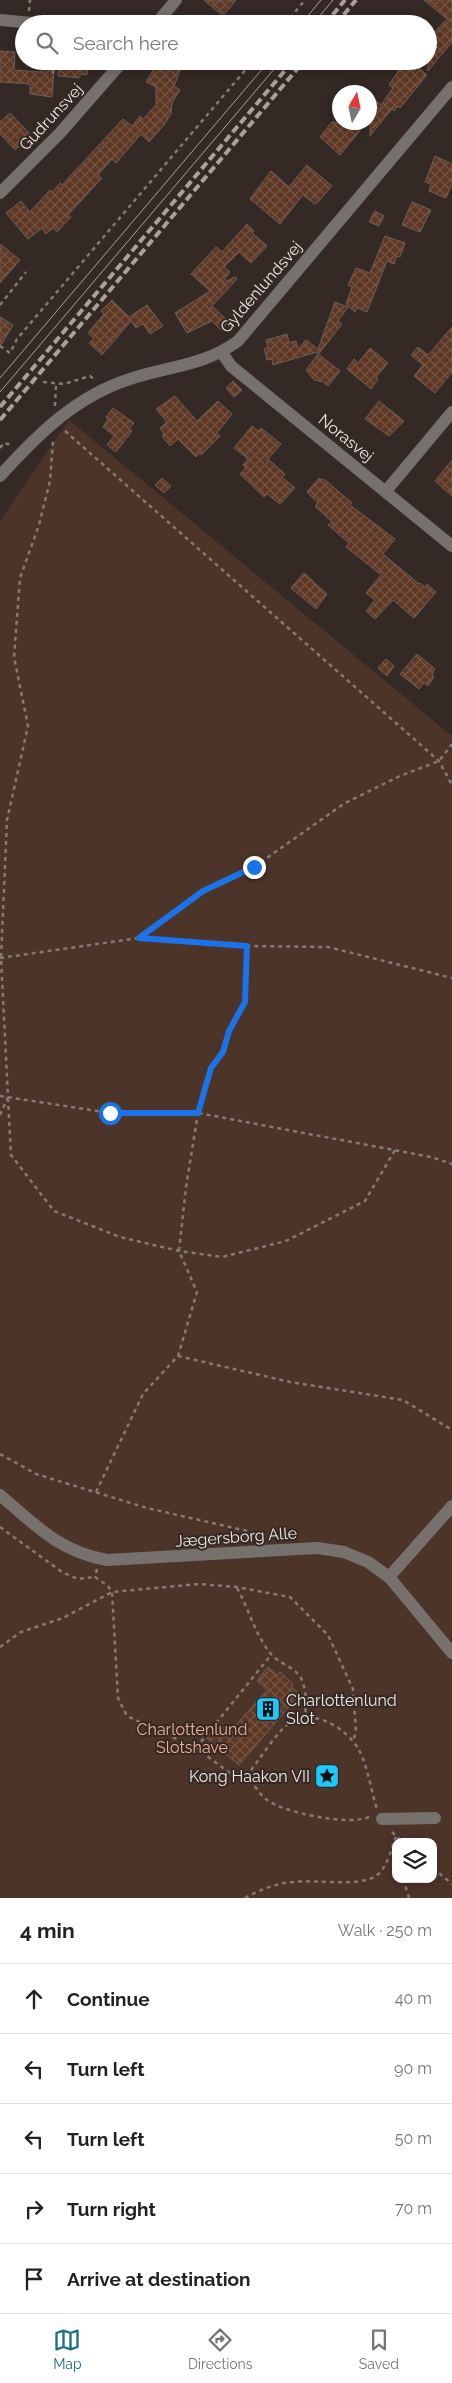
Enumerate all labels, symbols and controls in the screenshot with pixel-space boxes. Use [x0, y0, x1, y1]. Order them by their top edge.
search box [15, 15, 437, 70]
icon: search [33, 29, 61, 57]
text: Search here [73, 32, 179, 54]
street label: Gudrunsvej [15, 80, 87, 154]
north arrow [332, 85, 377, 130]
street label: Gyldenlundsvej [216, 237, 306, 337]
street label: Norasvej [315, 410, 377, 466]
route end [243, 856, 266, 879]
route start [99, 1102, 122, 1125]
street label: Jægersborg Alle [174, 1523, 298, 1551]
place label: Charlottenlund Slot [286, 1691, 397, 1728]
building icon: Charlottenlund Slot [255, 1696, 281, 1722]
park label: Charlottenlund Slotshave [137, 1720, 247, 1757]
place icon: Kong Haakon VII [314, 1763, 340, 1789]
place label: Kong Haakon VII [189, 1767, 310, 1786]
map controls [392, 1838, 437, 1883]
button: layers [392, 1838, 437, 1883]
text: 4 min [20, 1918, 75, 1943]
text: Walk · 250 m [338, 1921, 432, 1940]
icon: ahead [20, 1985, 48, 2013]
text: Continue [67, 1988, 150, 2010]
text: 40 m [395, 1989, 432, 2008]
icon: left [20, 2055, 48, 2083]
text: Turn left [67, 2058, 144, 2080]
text: 90 m [394, 2059, 432, 2078]
icon: left [20, 2125, 48, 2153]
text: Turn left [67, 2128, 144, 2150]
text: 50 m [395, 2129, 432, 2148]
icon: right [20, 2195, 48, 2223]
text: Turn right [67, 2198, 156, 2220]
text: 70 m [395, 2199, 432, 2218]
icon: arrive [20, 2265, 48, 2293]
text: Arrive at destination [67, 2268, 251, 2290]
tab: Map [53, 2326, 82, 2372]
tab: Directions [188, 2326, 253, 2372]
tab: Saved [359, 2326, 399, 2372]

